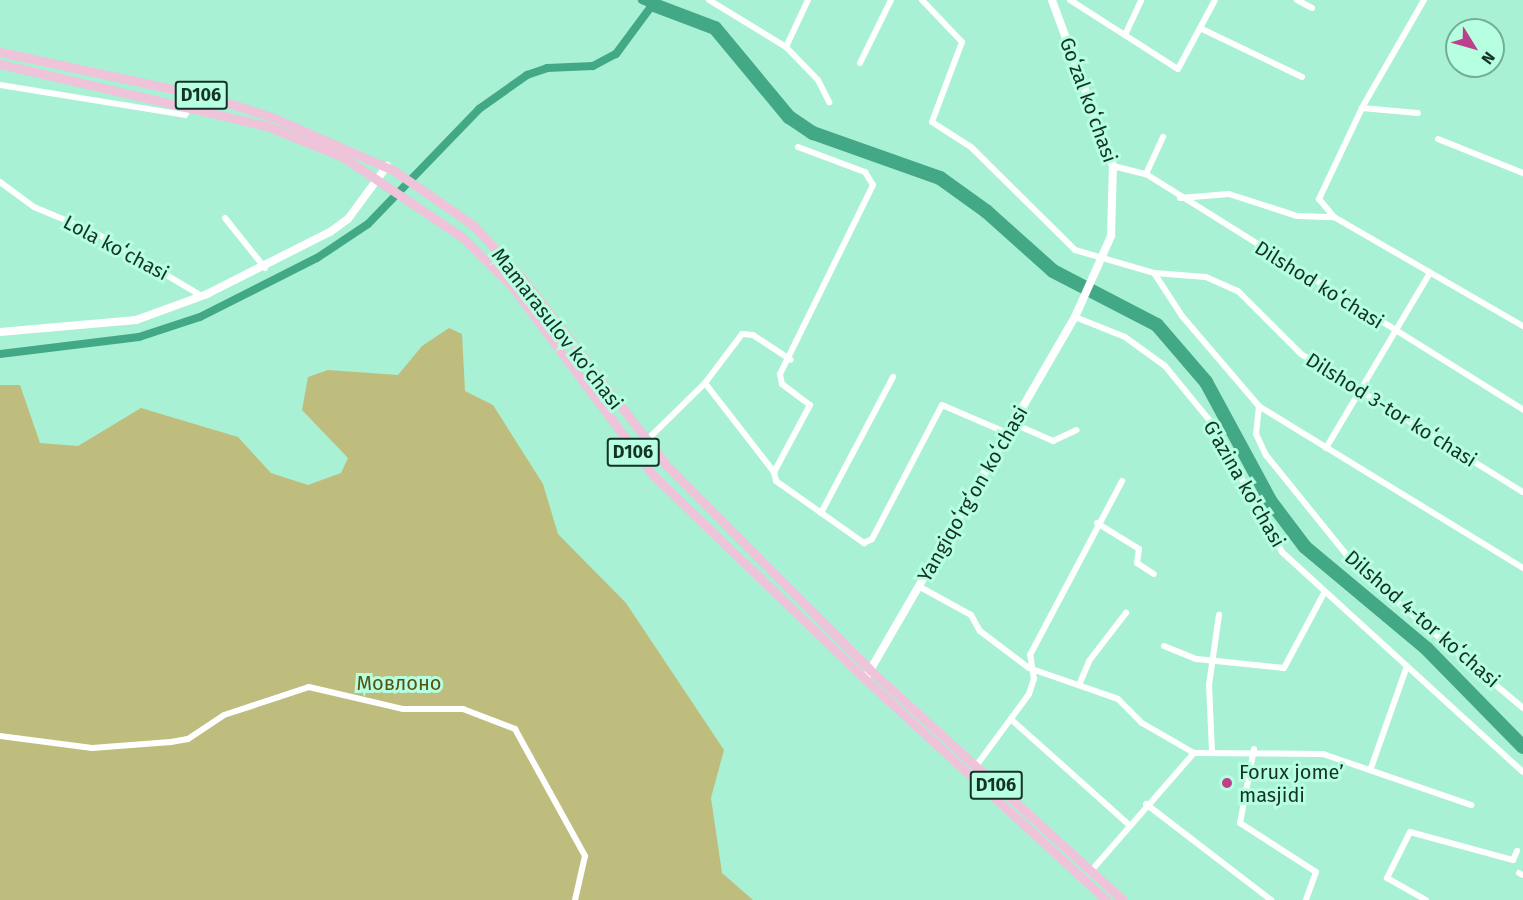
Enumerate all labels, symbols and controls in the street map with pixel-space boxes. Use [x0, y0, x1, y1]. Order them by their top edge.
north arrow [1445, 18, 1505, 78]
street label: Goʻzal koʻchasi [1054, 34, 1122, 166]
text: N [1477, 48, 1499, 68]
road number: D106 [174, 80, 228, 110]
street label: Lola koʻchasi [59, 210, 173, 286]
street label: Dilshod koʻchasi [1250, 236, 1388, 334]
street label: Mamarasulov ko'chasi [487, 243, 627, 415]
street label: Dilshod 3-tor koʻchasi [1301, 348, 1481, 472]
street label: Yangiqoʻrgʻon koʻchasi [913, 402, 1033, 586]
street label: G'azina ko'chasi [1198, 416, 1290, 552]
road number: D106 [606, 437, 660, 467]
street label: Dilshod 4-tor koʻchasi [1340, 545, 1504, 693]
park label: Мовлоно [356, 671, 442, 695]
place label: Forux jome’ masjidi [1239, 760, 1344, 807]
road number: D106 [969, 770, 1023, 800]
marker: Forux jome’ masjidi [1220, 776, 1234, 790]

